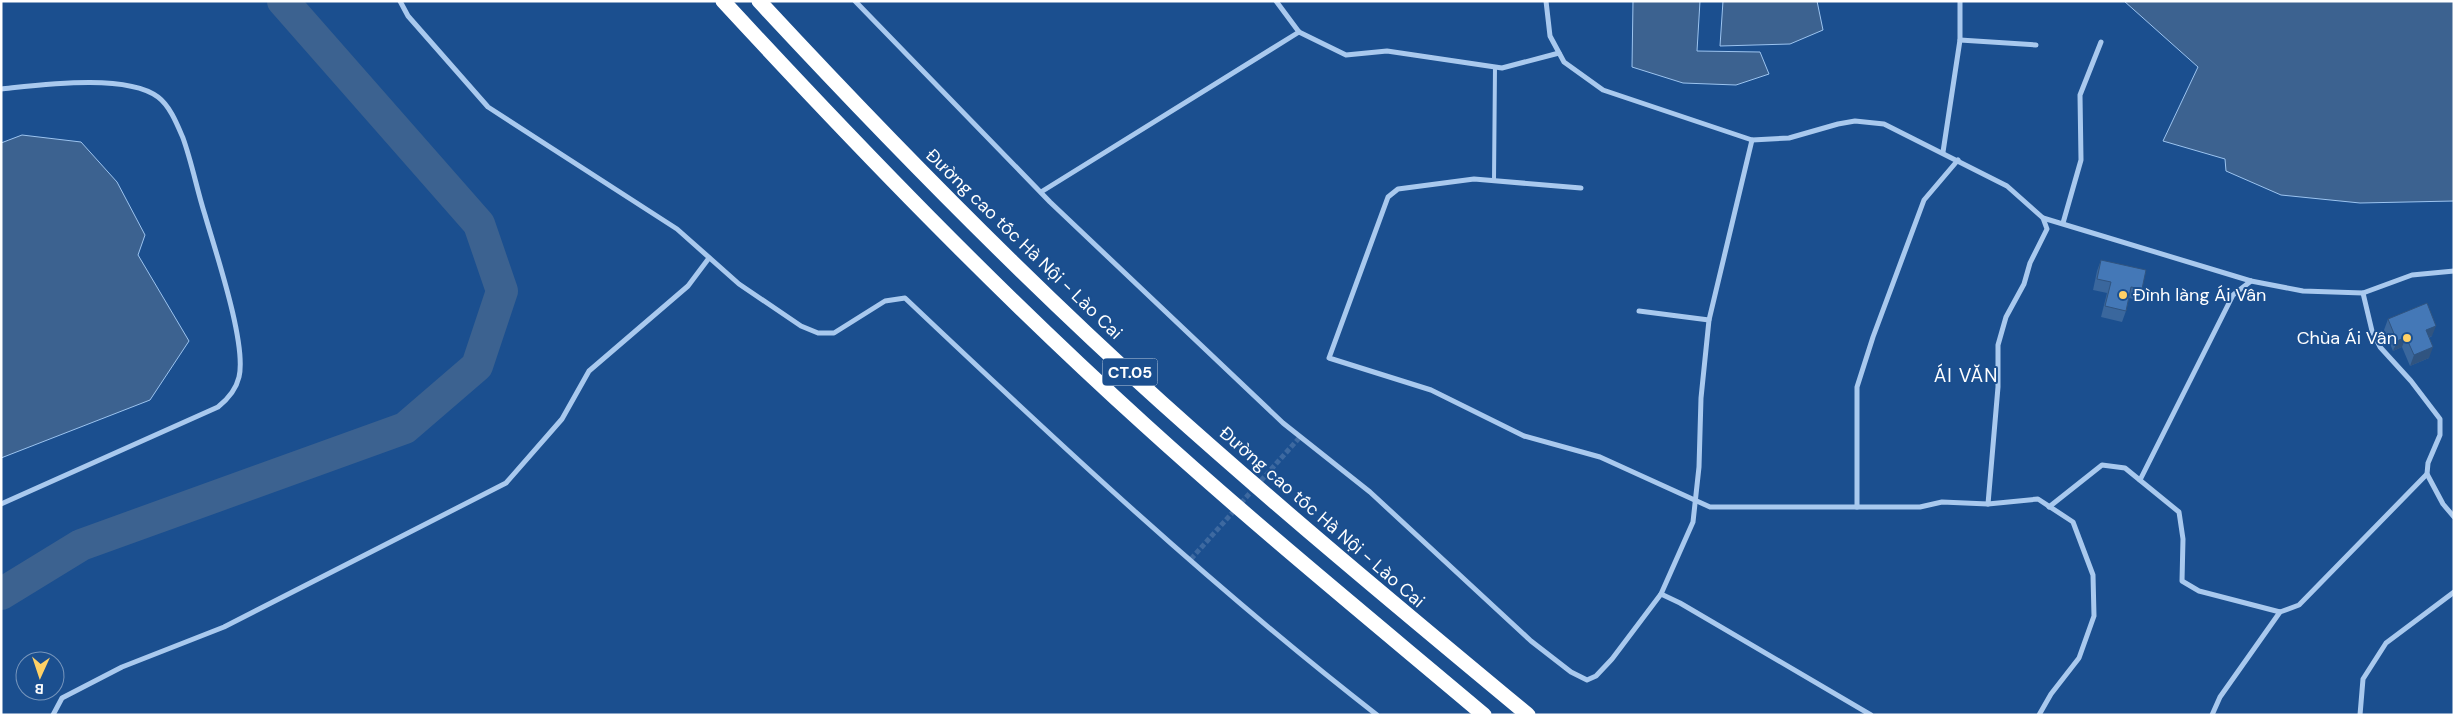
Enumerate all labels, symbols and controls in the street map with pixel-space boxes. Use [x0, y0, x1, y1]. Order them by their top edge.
street label: Đường cao tốc Hà Nội - Lào Cai [921, 143, 1127, 345]
place label: Đình làng Ái Vân [2133, 283, 2266, 307]
marker: Đình làng Ái Vân [2117, 289, 2129, 301]
place label: Chùa Ái Vân [2297, 326, 2397, 350]
marker: Chùa Ái Vân [2401, 332, 2413, 344]
road number: CT.05 [1102, 358, 1158, 386]
district label: ÁI VĂN [1934, 363, 1998, 388]
street label: Đường cao tốc Hà Nội - Lào Cai [1214, 421, 1430, 613]
north arrow [15, 651, 65, 701]
text: B [34, 680, 44, 698]

